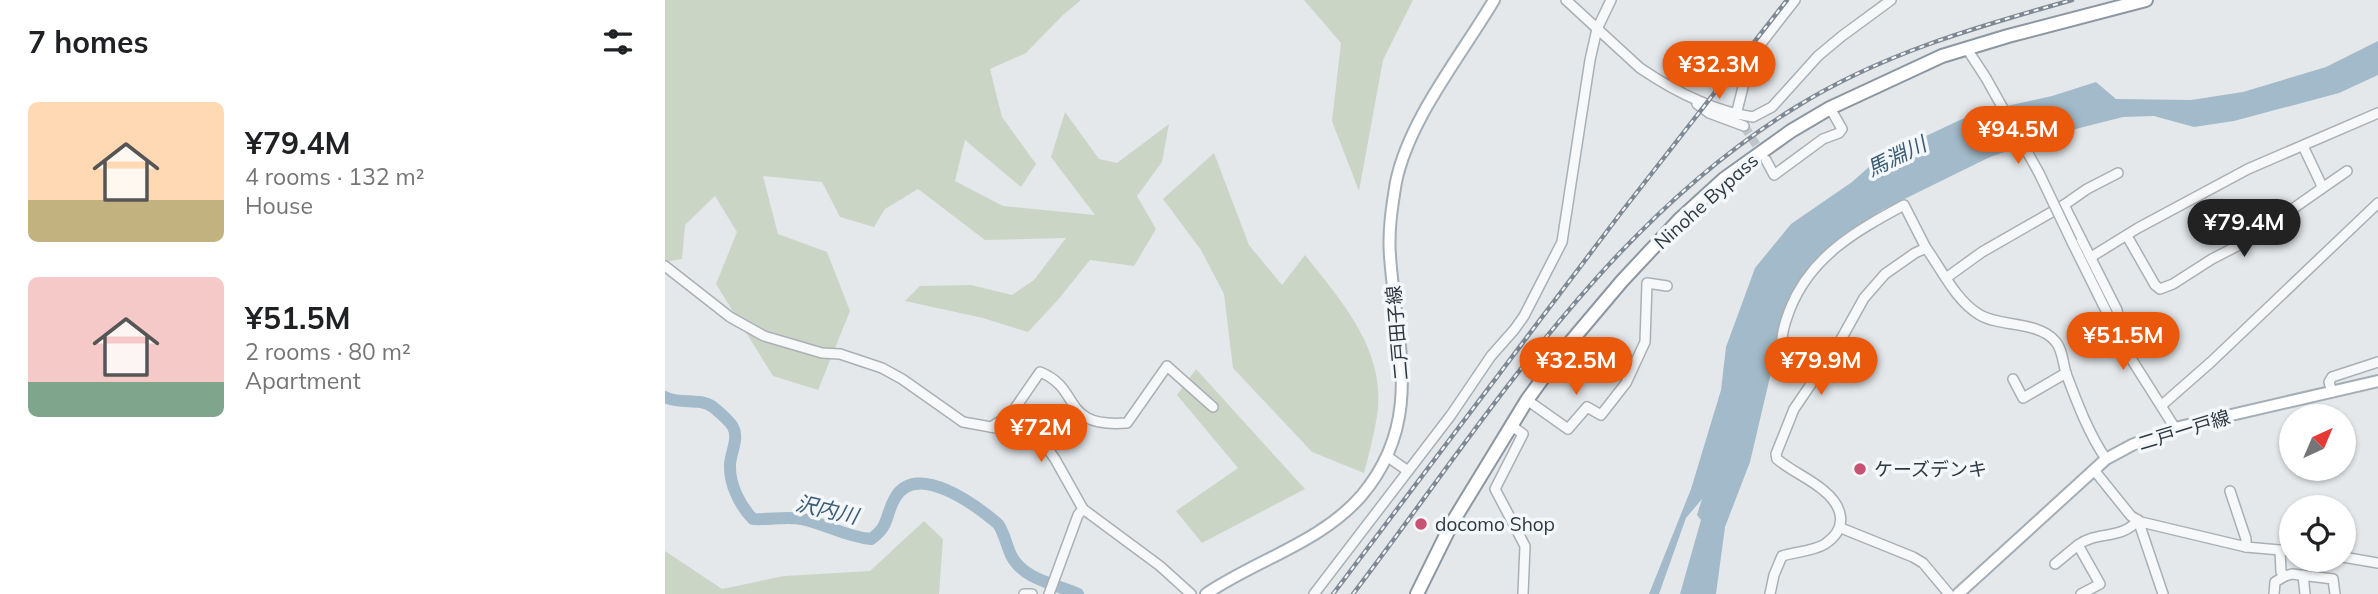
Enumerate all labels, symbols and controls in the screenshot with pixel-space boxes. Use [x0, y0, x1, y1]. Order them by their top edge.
text: 7 homes [28, 23, 149, 61]
icon: filters [599, 23, 637, 61]
pin: ¥32.3M [1662, 42, 1776, 101]
text: ¥32.3M [1679, 49, 1759, 78]
pin: ¥94.5M [1961, 106, 2075, 166]
text: ¥94.5M [1978, 114, 2058, 143]
text: ¥79.4M [245, 124, 351, 162]
icon: home [84, 130, 168, 214]
water label: 馬淵川 [1862, 130, 1932, 181]
street label: Ninohe Bypass [1649, 148, 1763, 254]
text: 4 rooms · 132 m² [245, 162, 425, 191]
text: House [245, 191, 313, 220]
pin: ¥79.4M [2187, 200, 2301, 259]
text: ¥79.4M [2204, 207, 2284, 236]
street label: 二戸田子線 [1381, 285, 1413, 381]
text: ¥51.5M [245, 299, 351, 337]
icon: home [84, 305, 168, 389]
pin: ¥51.5M [2066, 312, 2180, 372]
text: ¥51.5M [2083, 320, 2163, 349]
text: 2 rooms · 80 m² [245, 337, 411, 366]
pin: ¥32.5M [1519, 338, 1633, 397]
pin: ¥79.9M [1764, 338, 1878, 397]
text: ¥32.5M [1536, 345, 1616, 374]
text: ¥79.9M [1781, 345, 1861, 374]
text: Apartment [245, 366, 361, 395]
north arrow [2279, 404, 2355, 481]
map controls [2279, 404, 2356, 572]
pin: ¥72M [1000, 405, 1082, 464]
street label: 二戸一戸線 [2135, 405, 2233, 455]
text: ¥72M [1010, 412, 1072, 441]
place label: ケーズデンキ [1874, 457, 1987, 481]
marker: ケーズデンキ [1852, 461, 1868, 477]
water label: 沢内川 [793, 489, 863, 529]
button: locate [2279, 495, 2356, 572]
place label: docomo Shop [1435, 512, 1555, 536]
marker: docomo Shop [1413, 516, 1429, 532]

